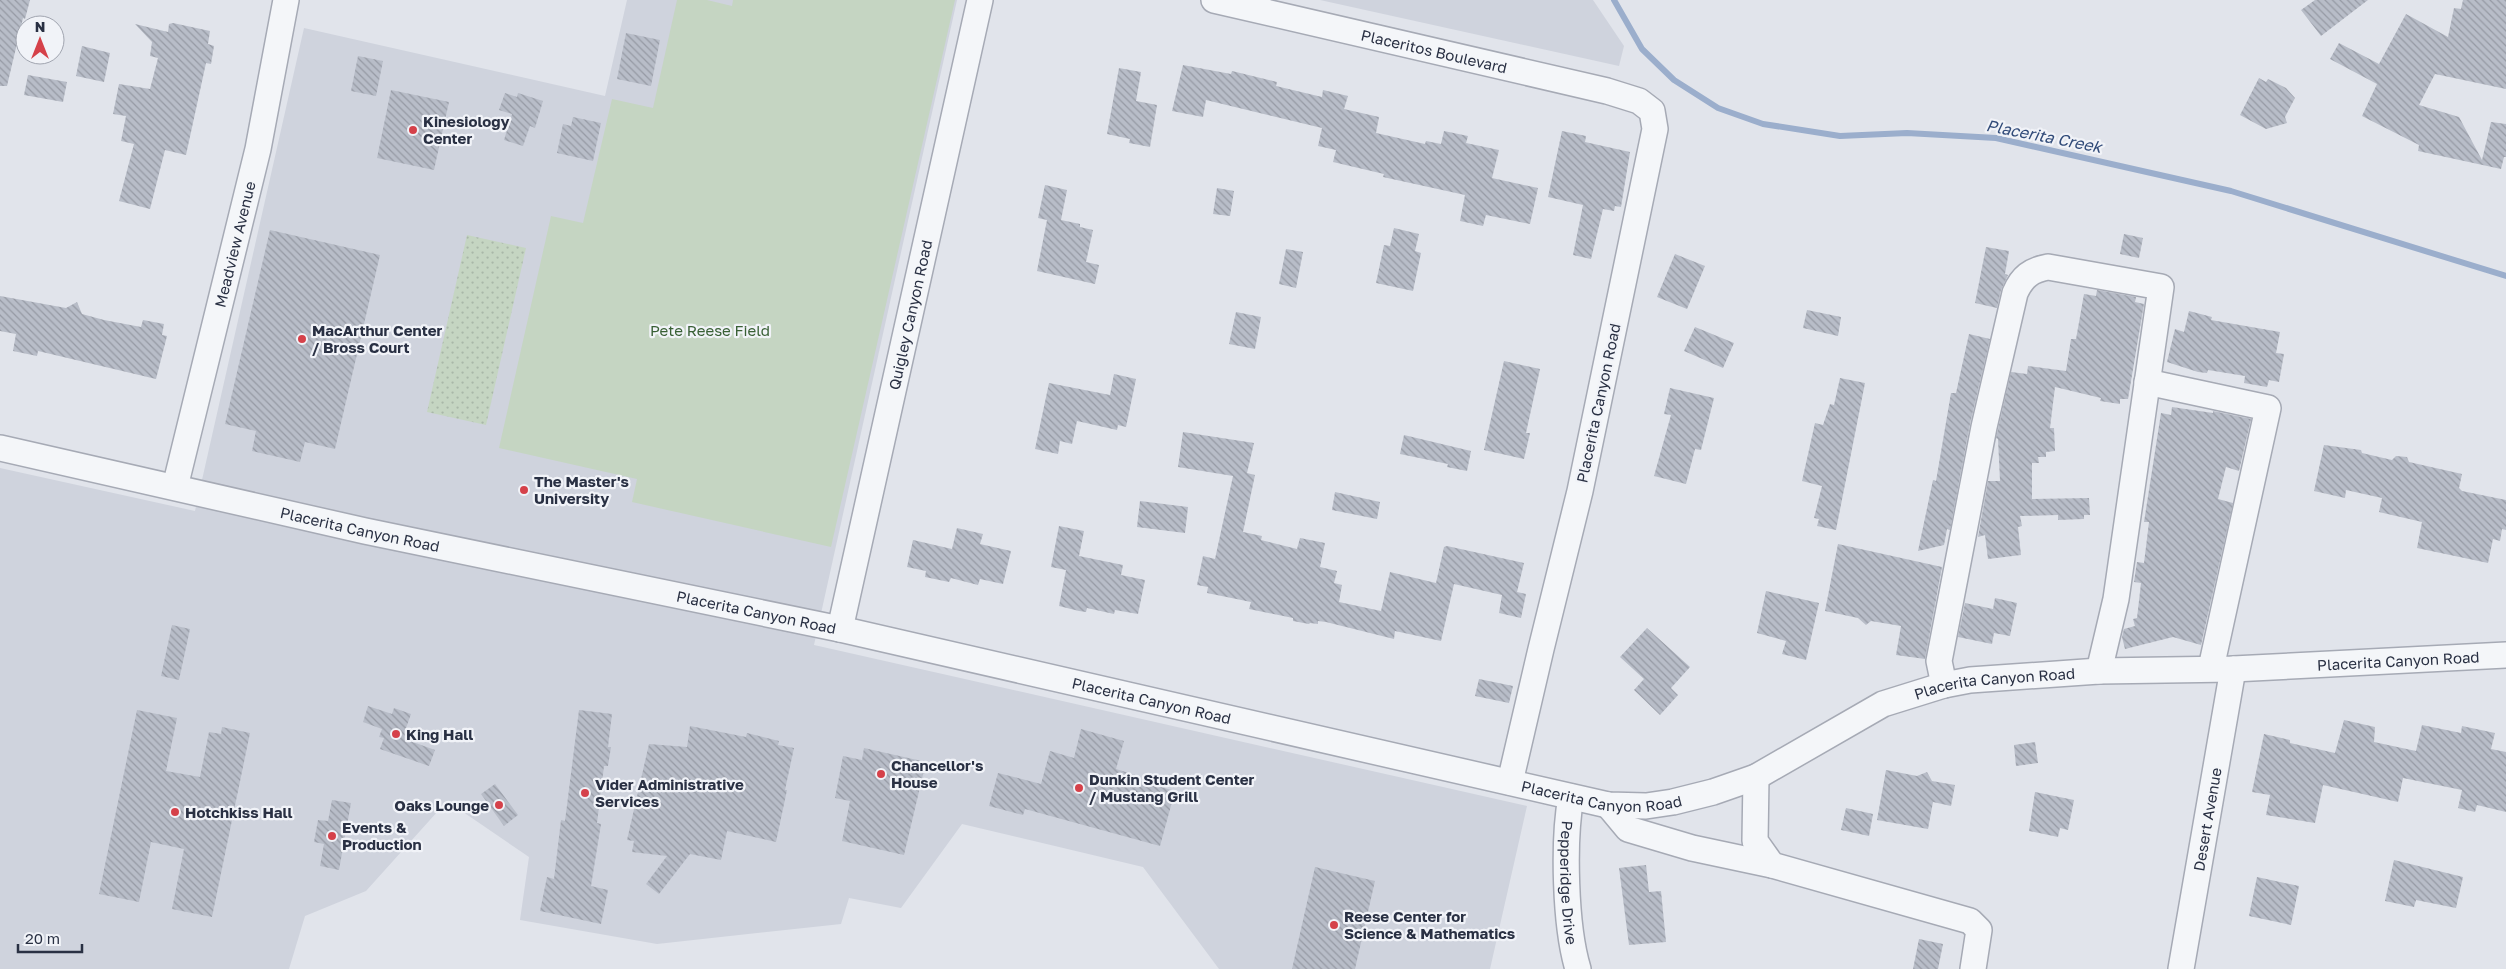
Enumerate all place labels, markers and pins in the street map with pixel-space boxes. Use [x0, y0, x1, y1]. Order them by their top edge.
place label: Kinesiology Center [423, 112, 510, 147]
marker: Kinesiology Center [407, 124, 419, 136]
place label: MacArthur Center / Bross Court [312, 321, 442, 356]
marker: MacArthur Center / Bross Court [296, 333, 308, 345]
place label: The Master's University [534, 472, 629, 507]
marker: The Master's University [518, 484, 530, 496]
place label: King Hall [406, 725, 473, 743]
marker: King Hall [390, 728, 402, 740]
place label: Chancellor's House [891, 756, 983, 791]
marker: Chancellor's House [875, 768, 887, 780]
place label: Dunkin Student Center / Mustang Grill [1089, 770, 1255, 805]
place label: Vider Administrative Services [595, 775, 744, 810]
marker: Dunkin Student Center / Mustang Grill [1073, 782, 1085, 794]
marker: Vider Administrative Services [579, 787, 591, 799]
place label: Oaks Lounge [394, 796, 489, 814]
marker: Oaks Lounge [493, 799, 505, 811]
place label: Hotchkiss Hall [185, 803, 293, 821]
marker: Hotchkiss Hall [169, 806, 181, 818]
place label: Events & Production [342, 818, 422, 853]
marker: Events & Production [326, 830, 338, 842]
place label: Reese Center for Science & Mathematics [1344, 907, 1515, 942]
marker: Reese Center for Science & Mathematics [1328, 919, 1340, 931]

